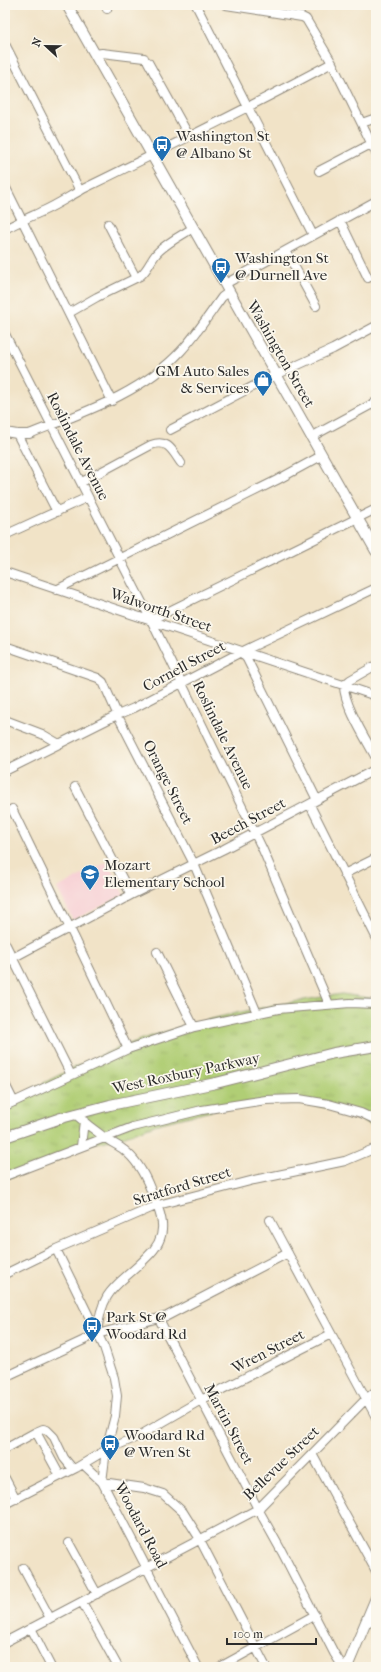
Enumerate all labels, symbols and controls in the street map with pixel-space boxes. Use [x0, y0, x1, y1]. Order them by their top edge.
north arrow [26, 26, 66, 66]
text: N [30, 36, 45, 49]
place label: Washington St @ Albano St [175, 127, 270, 162]
bus stop icon: Washington St @ Albano St [151, 134, 173, 162]
place label: Washington St @ Durnell Ave [234, 249, 329, 284]
bus stop icon: Washington St @ Durnell Ave [210, 256, 232, 284]
street label: Washington Street [243, 297, 319, 411]
place label: GM Auto Sales & Services [156, 362, 249, 397]
shop icon: GM Auto Sales & Services [252, 369, 274, 397]
street label: Roslindale Avenue [43, 389, 113, 504]
street label: Walworth Street [107, 584, 215, 636]
street label: Cornell Street [140, 636, 229, 695]
street label: Roslindale Avenue [189, 677, 257, 793]
street label: Orange Street [139, 737, 197, 828]
street label: Beech Street [207, 793, 289, 848]
place label: Mozart Elementary School [104, 856, 225, 891]
school or university icon: Mozart Elementary School [79, 863, 101, 891]
street label: West Roxbury Parkway [110, 1048, 262, 1098]
street label: Stratford Street [131, 1162, 234, 1209]
place label: Park St @ Woodard Rd [105, 1308, 187, 1343]
bus stop icon: Park St @ Woodard Rd [81, 1315, 103, 1343]
street label: Wren Street [228, 1325, 308, 1377]
street label: Martin Street [200, 1381, 258, 1468]
street label: Bellevue Street [239, 1422, 323, 1504]
place label: Woodard Rd @ Wren St [123, 1426, 205, 1461]
bus stop icon: Woodard Rd @ Wren St [99, 1433, 121, 1461]
street label: Woodard Road [110, 1478, 172, 1572]
scale bar [227, 1620, 316, 1646]
text: 100 m [233, 1627, 263, 1641]

